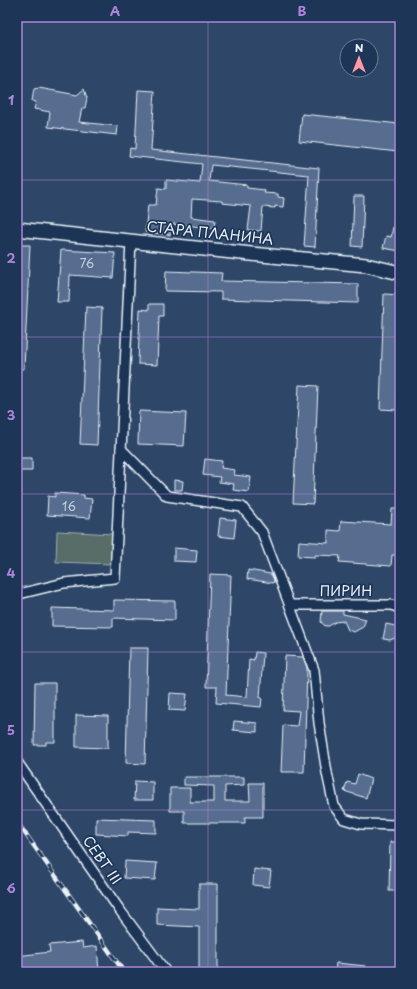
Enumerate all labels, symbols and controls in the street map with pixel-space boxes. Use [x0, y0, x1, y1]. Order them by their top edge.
text: A [110, 1, 120, 20]
text: B [298, 1, 307, 20]
north arrow [339, 38, 379, 78]
text: N [355, 39, 364, 56]
text: 1 [8, 90, 14, 109]
street label: СТАРА ПЛАНИНА [146, 215, 275, 250]
text: 2 [6, 248, 16, 267]
house number: 76 [80, 254, 94, 272]
text: 3 [7, 405, 16, 424]
house number: 16 [62, 497, 76, 515]
text: 4 [7, 563, 16, 582]
street label: ПИРИН [320, 580, 372, 601]
text: 5 [7, 720, 15, 739]
street label: СЕВТ III [78, 831, 127, 888]
text: 6 [6, 878, 16, 897]

